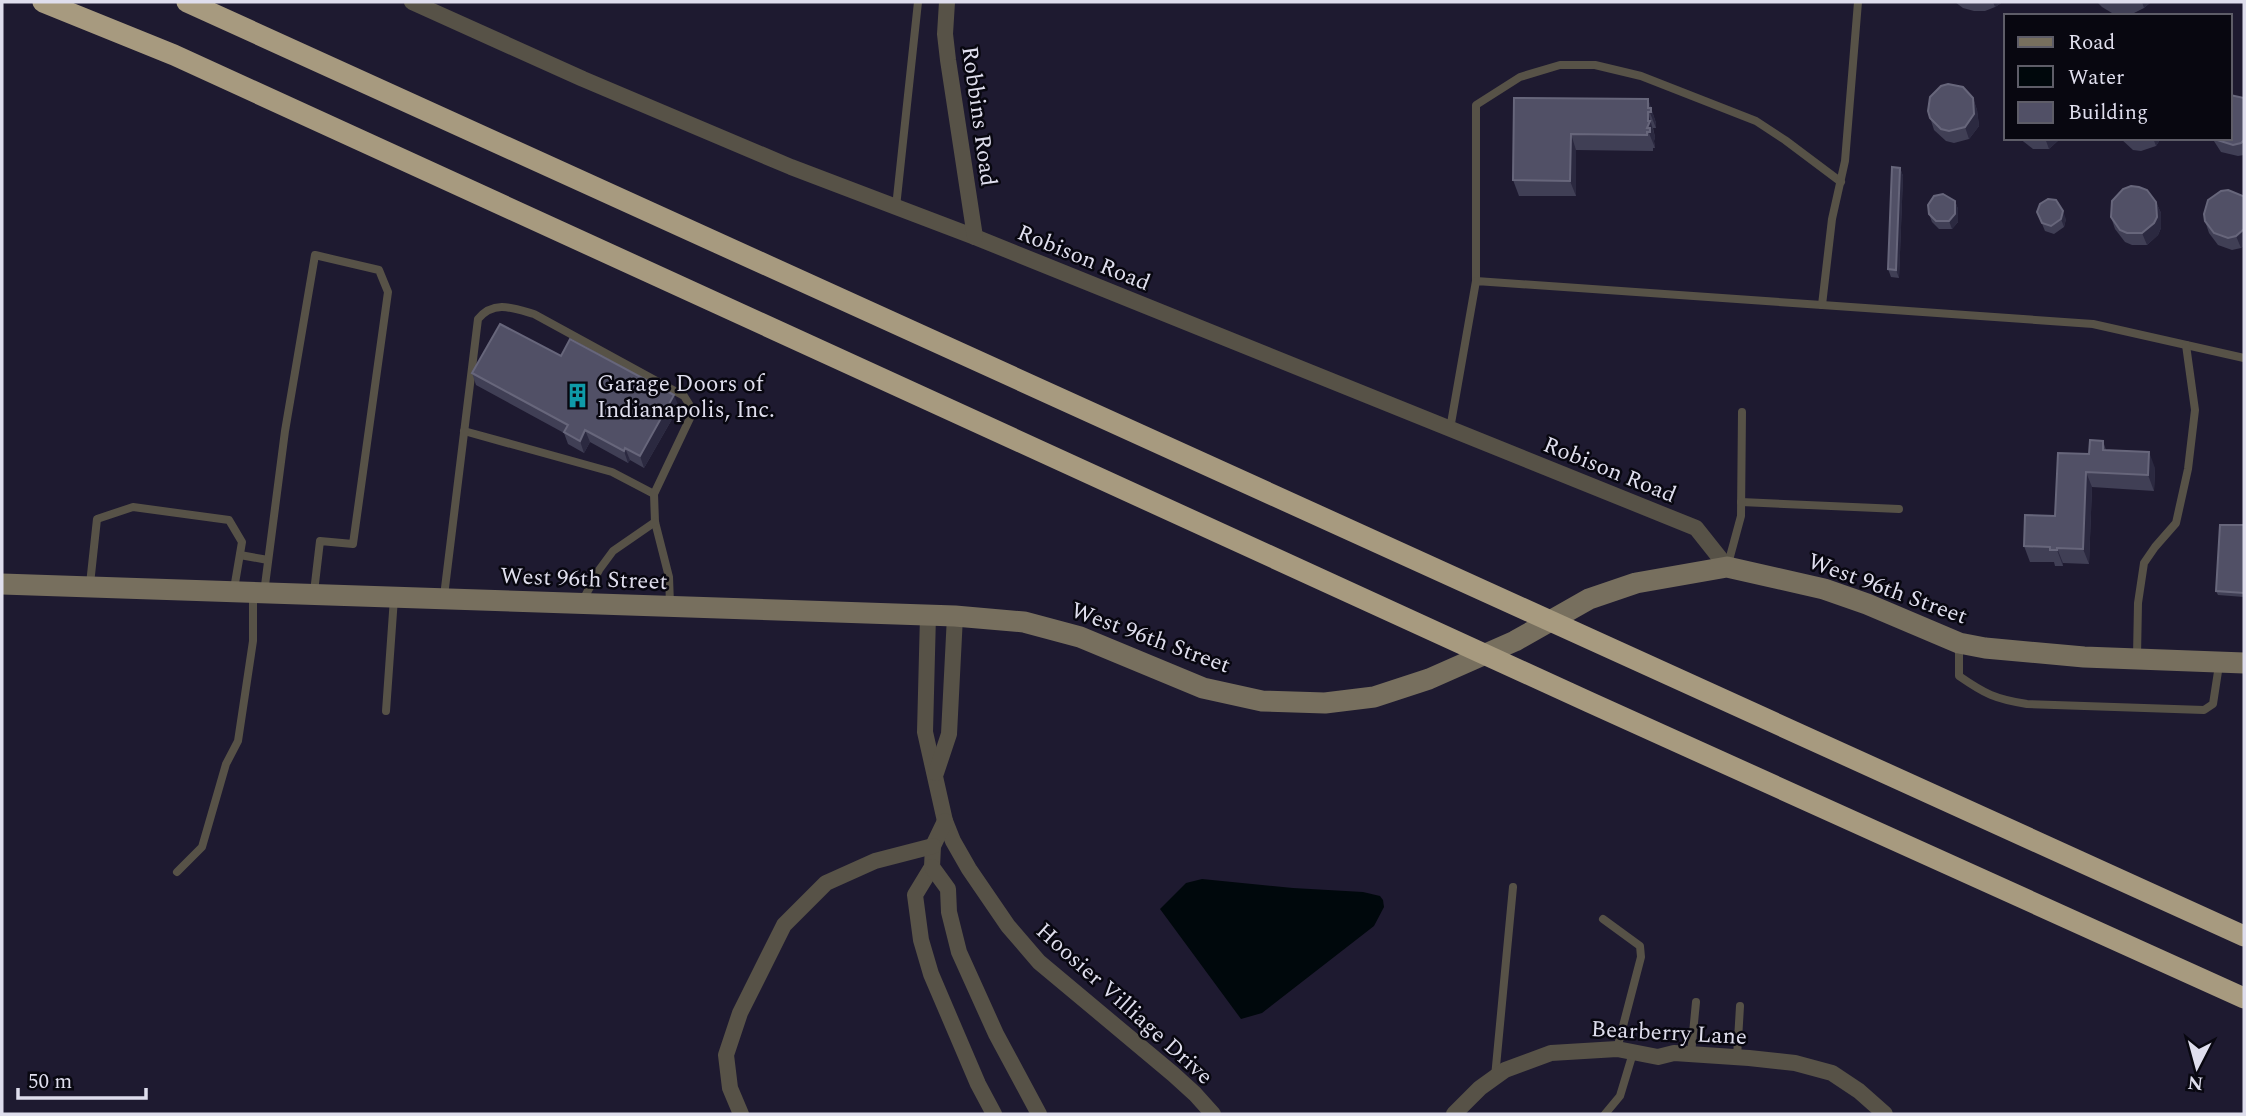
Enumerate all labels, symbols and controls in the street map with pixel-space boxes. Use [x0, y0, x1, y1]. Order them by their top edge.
legend [2004, 14, 2232, 140]
text: Road [2068, 27, 2115, 59]
street label: Robbins Road [951, 44, 1006, 189]
text: Water [2068, 62, 2124, 94]
text: Building [2068, 97, 2148, 129]
street label: Robison Road [1012, 216, 1155, 301]
place label: Garage Doors of Indianapolis, Inc. [597, 367, 775, 428]
building icon: Garage Doors of Indianapolis, Inc. [563, 382, 591, 410]
street label: Robison Road [1538, 428, 1681, 513]
street label: West 96th Street [1803, 544, 1972, 634]
street label: West 96th Street [500, 559, 668, 600]
street label: West 96th Street [1066, 593, 1235, 683]
street label: Hoosier Villiage Drive [1027, 915, 1221, 1094]
street label: Bearberry Lane [1590, 1012, 1748, 1055]
north arrow [2162, 1032, 2232, 1102]
scale bar [18, 1056, 145, 1100]
text: 50 m [28, 1066, 72, 1098]
text: N [2186, 1067, 2205, 1098]

